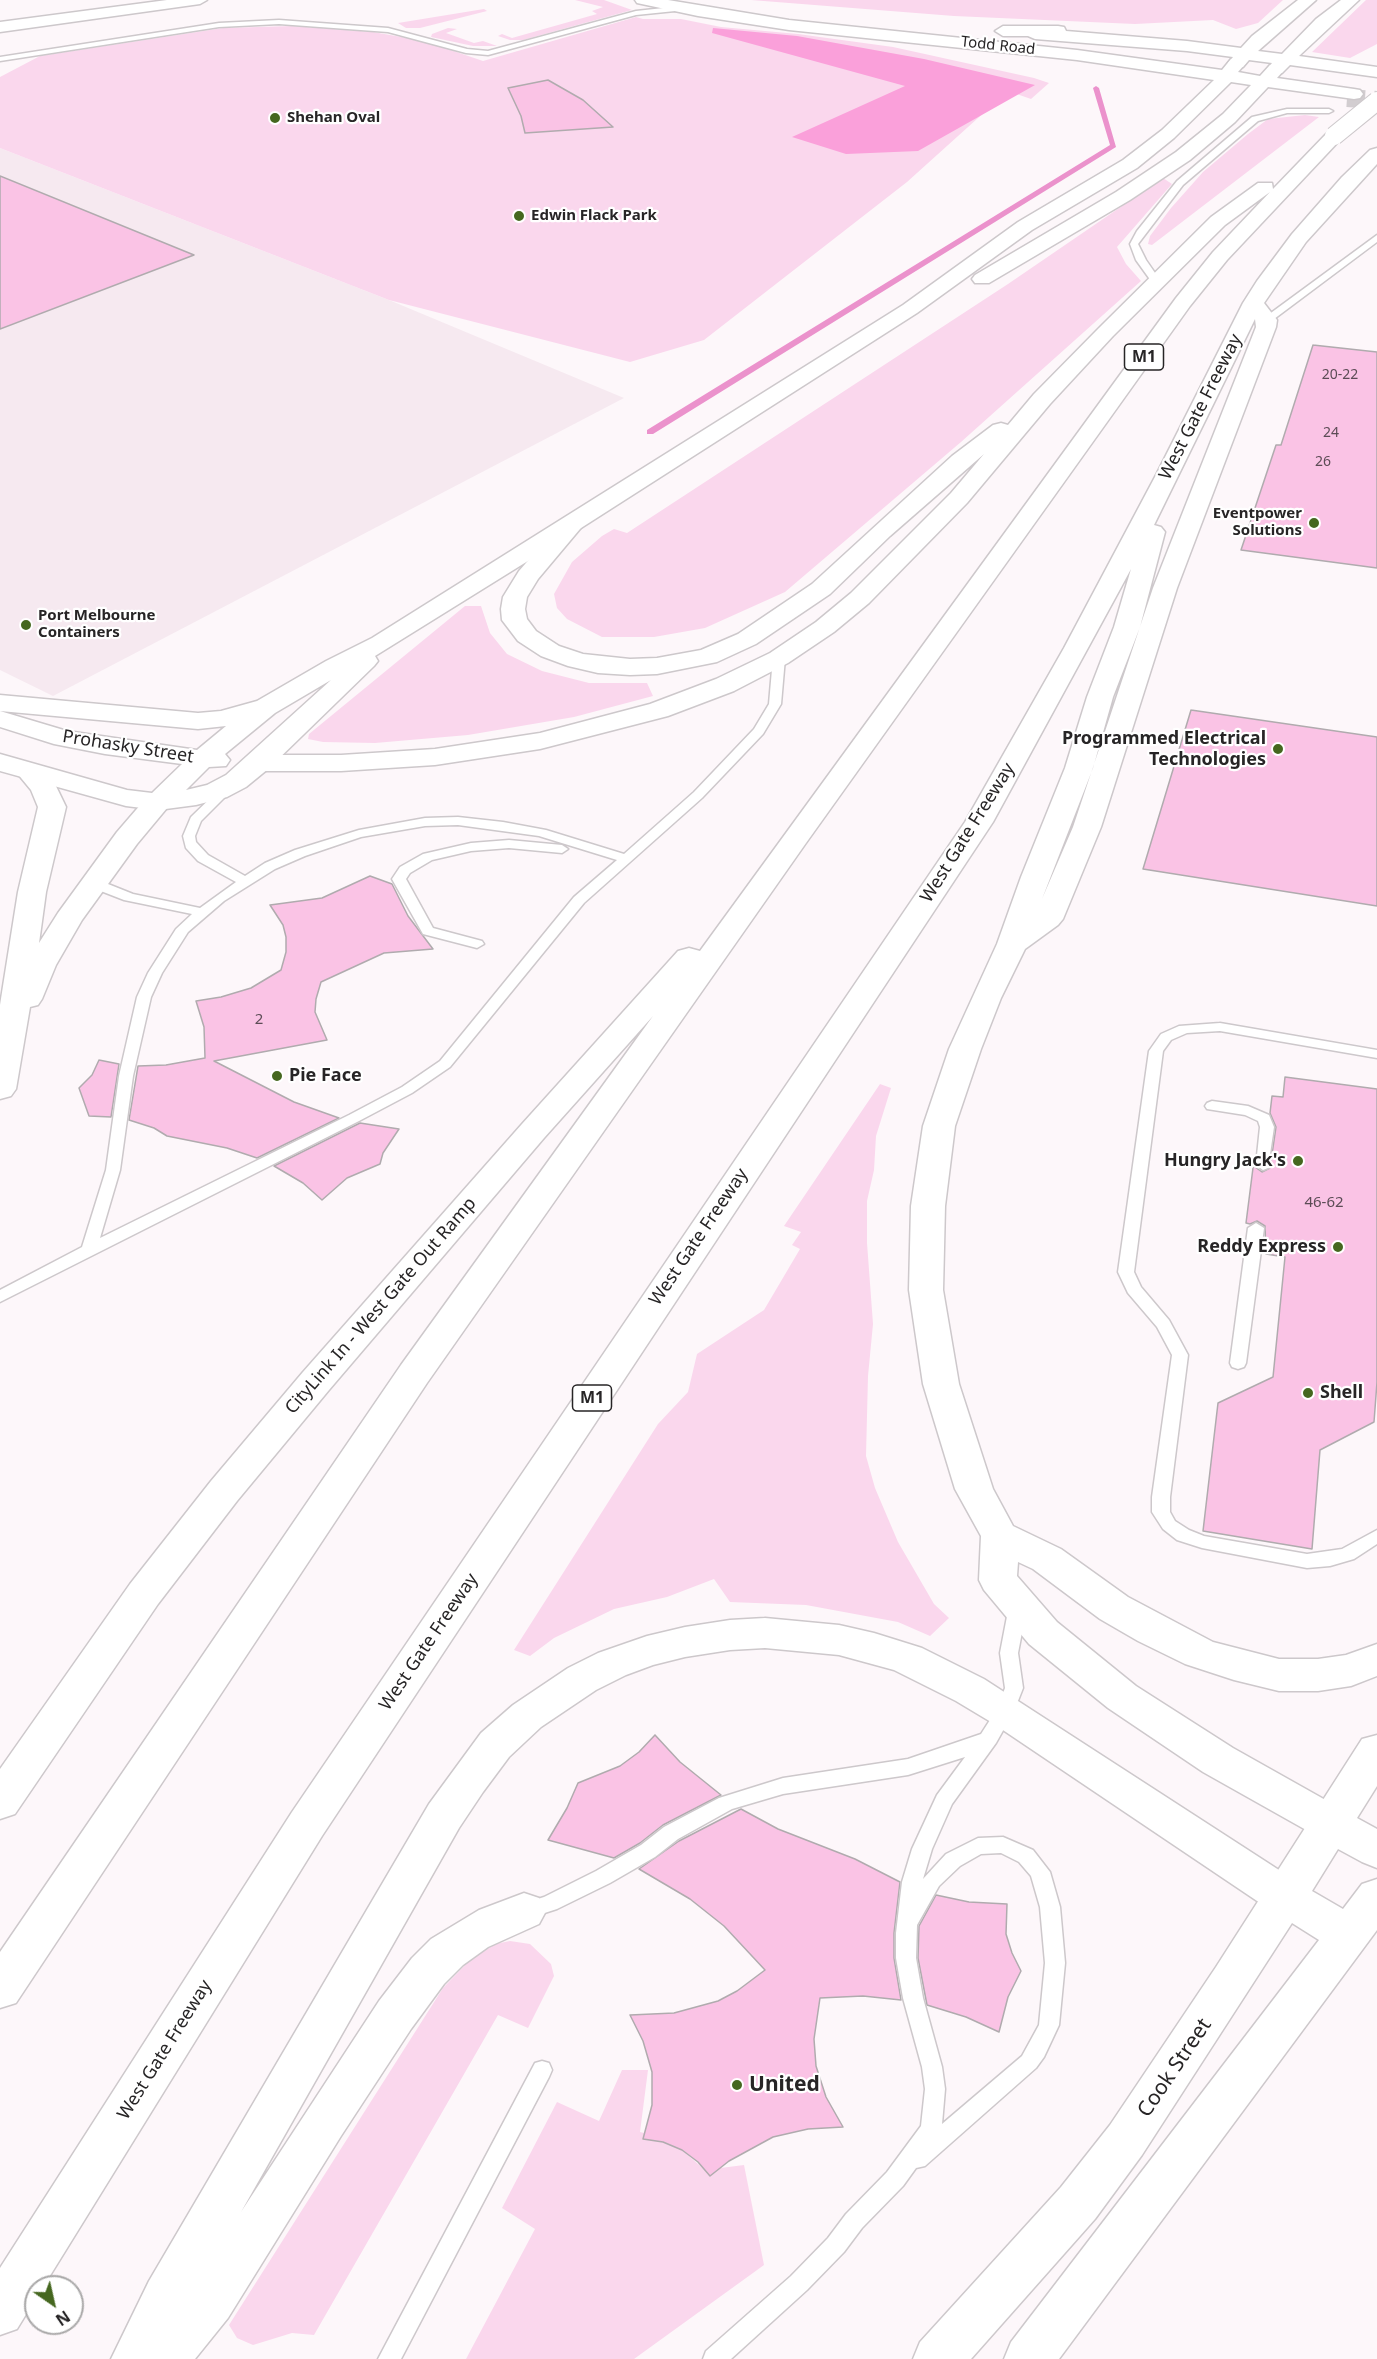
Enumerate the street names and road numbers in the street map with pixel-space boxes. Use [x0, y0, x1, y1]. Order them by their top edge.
street label: Todd Road [960, 33, 1036, 59]
street label: West Gate Freeway [1155, 331, 1247, 483]
road number: M1 [1124, 344, 1164, 370]
street label: Prohasky Street [61, 726, 195, 768]
street label: West Gate Freeway [916, 759, 1020, 907]
street label: West Gate Freeway [645, 1164, 753, 1310]
street label: CityLink In - West Gate Out Ramp [281, 1193, 481, 1419]
road number: M1 [572, 1385, 612, 1411]
street label: West Gate Freeway [375, 1569, 483, 1715]
street label: West Gate Freeway [113, 1976, 217, 2124]
street label: Cook Street [1133, 2014, 1217, 2122]

